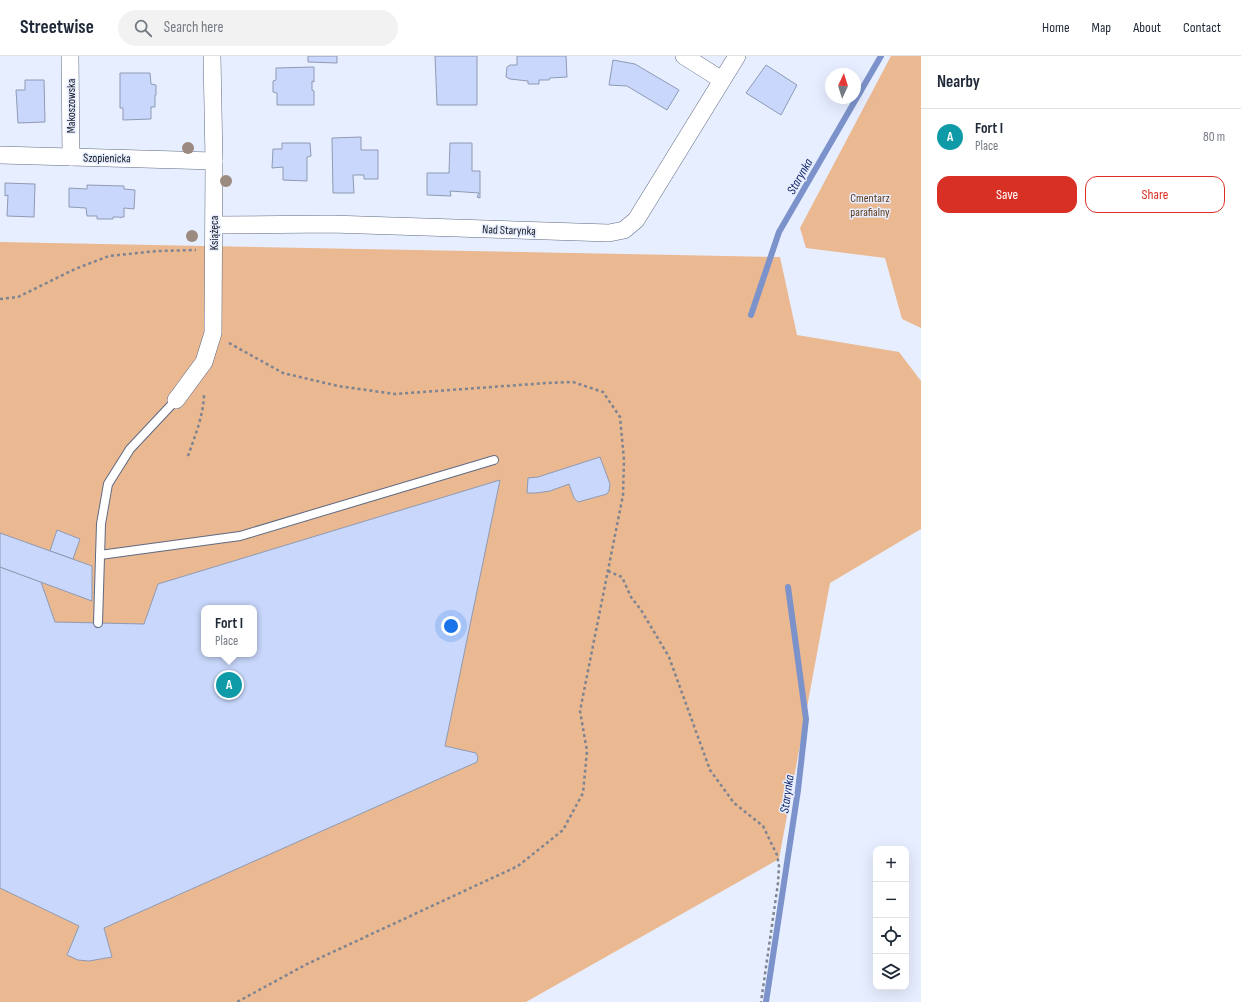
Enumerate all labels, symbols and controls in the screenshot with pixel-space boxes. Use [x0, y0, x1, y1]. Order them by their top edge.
search box [118, 10, 398, 46]
text: Streetwise [20, 16, 94, 39]
icon: search [132, 17, 154, 39]
text: Search here [164, 18, 223, 37]
text: Home [1042, 19, 1070, 36]
text: Map [1092, 19, 1111, 36]
text: About [1133, 19, 1161, 36]
text: Contact [1183, 19, 1221, 36]
north arrow [825, 68, 861, 104]
text: Nearby [937, 72, 980, 92]
street label: Makoszowska [64, 78, 79, 133]
text: Fort I [975, 119, 1003, 138]
text: A [947, 129, 953, 145]
text: 80 m [1203, 129, 1225, 145]
text: Place [975, 138, 998, 154]
street label: Szopienicka [83, 151, 131, 166]
water label: Starynka [783, 155, 817, 197]
button: Save [937, 176, 1077, 213]
button: Share [1085, 176, 1225, 213]
park label: Cmentarz parafialny [850, 191, 890, 220]
street label: Książęca [207, 215, 222, 250]
street label: Nad Starynką [482, 222, 536, 239]
popup [201, 605, 257, 657]
text: Fort I [215, 614, 243, 633]
your location [441, 616, 461, 636]
text: Place [215, 633, 238, 649]
pin: A [216, 670, 242, 700]
water label: Starynka [776, 773, 798, 814]
map controls [873, 846, 909, 990]
button: + [873, 846, 909, 882]
button: − [873, 882, 909, 918]
button: locate [873, 918, 909, 954]
button: layers [873, 954, 909, 990]

